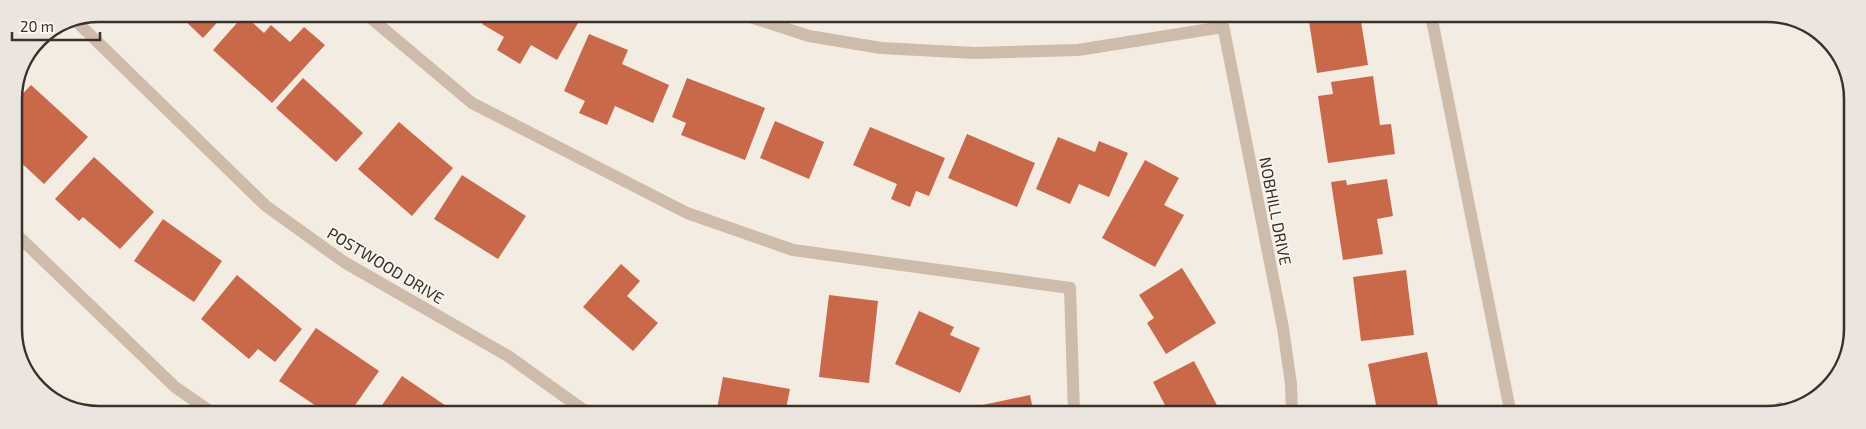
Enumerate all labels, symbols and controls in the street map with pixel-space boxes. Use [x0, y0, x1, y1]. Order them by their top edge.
scale bar [12, 10, 100, 42]
text: 20 m [20, 17, 54, 35]
street label: NOBHILL DRIVE [1256, 155, 1296, 267]
street label: POSTWOOD DRIVE [324, 223, 448, 307]

